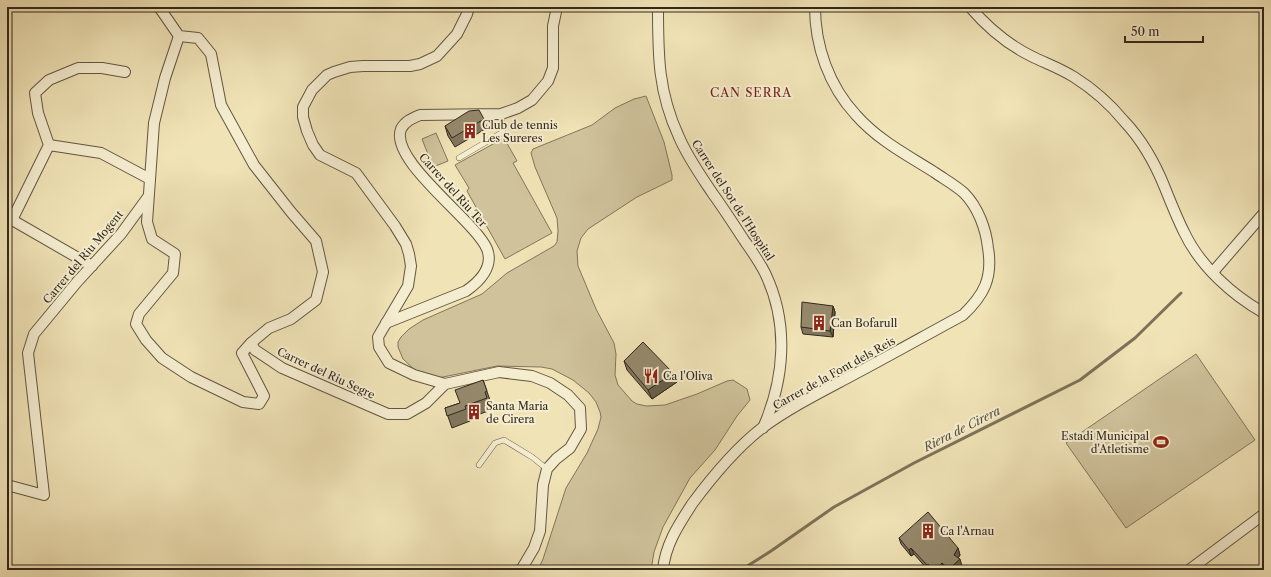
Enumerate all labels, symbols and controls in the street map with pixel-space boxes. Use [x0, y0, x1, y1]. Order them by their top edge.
scale bar [1125, 18, 1203, 44]
text: 50 m [1131, 24, 1160, 39]
district label: CAN SERRA [710, 85, 792, 100]
place label: Club de tennis Les Sureres [482, 118, 558, 145]
building icon: Club de tennis Les Sureres [461, 122, 479, 140]
street label: Carrer del Sot de l'Hospital [689, 137, 778, 264]
street label: Carrer del Riu Ter [416, 150, 490, 230]
street label: Carrer del Riu Mogent [40, 207, 126, 306]
building icon: Can Bofarull [810, 314, 828, 332]
place label: Can Bofarull [831, 316, 898, 330]
street label: Carrer de la Font dels Reis [770, 333, 898, 413]
street label: Carrer del Riu Segre [275, 344, 377, 402]
restaurant icon: Ca l'Oliva [642, 367, 660, 385]
place label: Ca l'Oliva [663, 369, 713, 383]
place label: Santa Maria de Cirera [486, 399, 549, 426]
building icon: Santa Maria de Cirera [465, 403, 483, 421]
water label: Riera de Cirera [920, 403, 1003, 455]
place label: Estadi Municipal d'Atletisme [1061, 429, 1150, 456]
sports icon: Estadi Municipal d'Atletisme [1152, 433, 1170, 451]
building icon: Ca l'Arnau [919, 522, 937, 540]
place label: Ca l'Arnau [940, 524, 995, 538]

